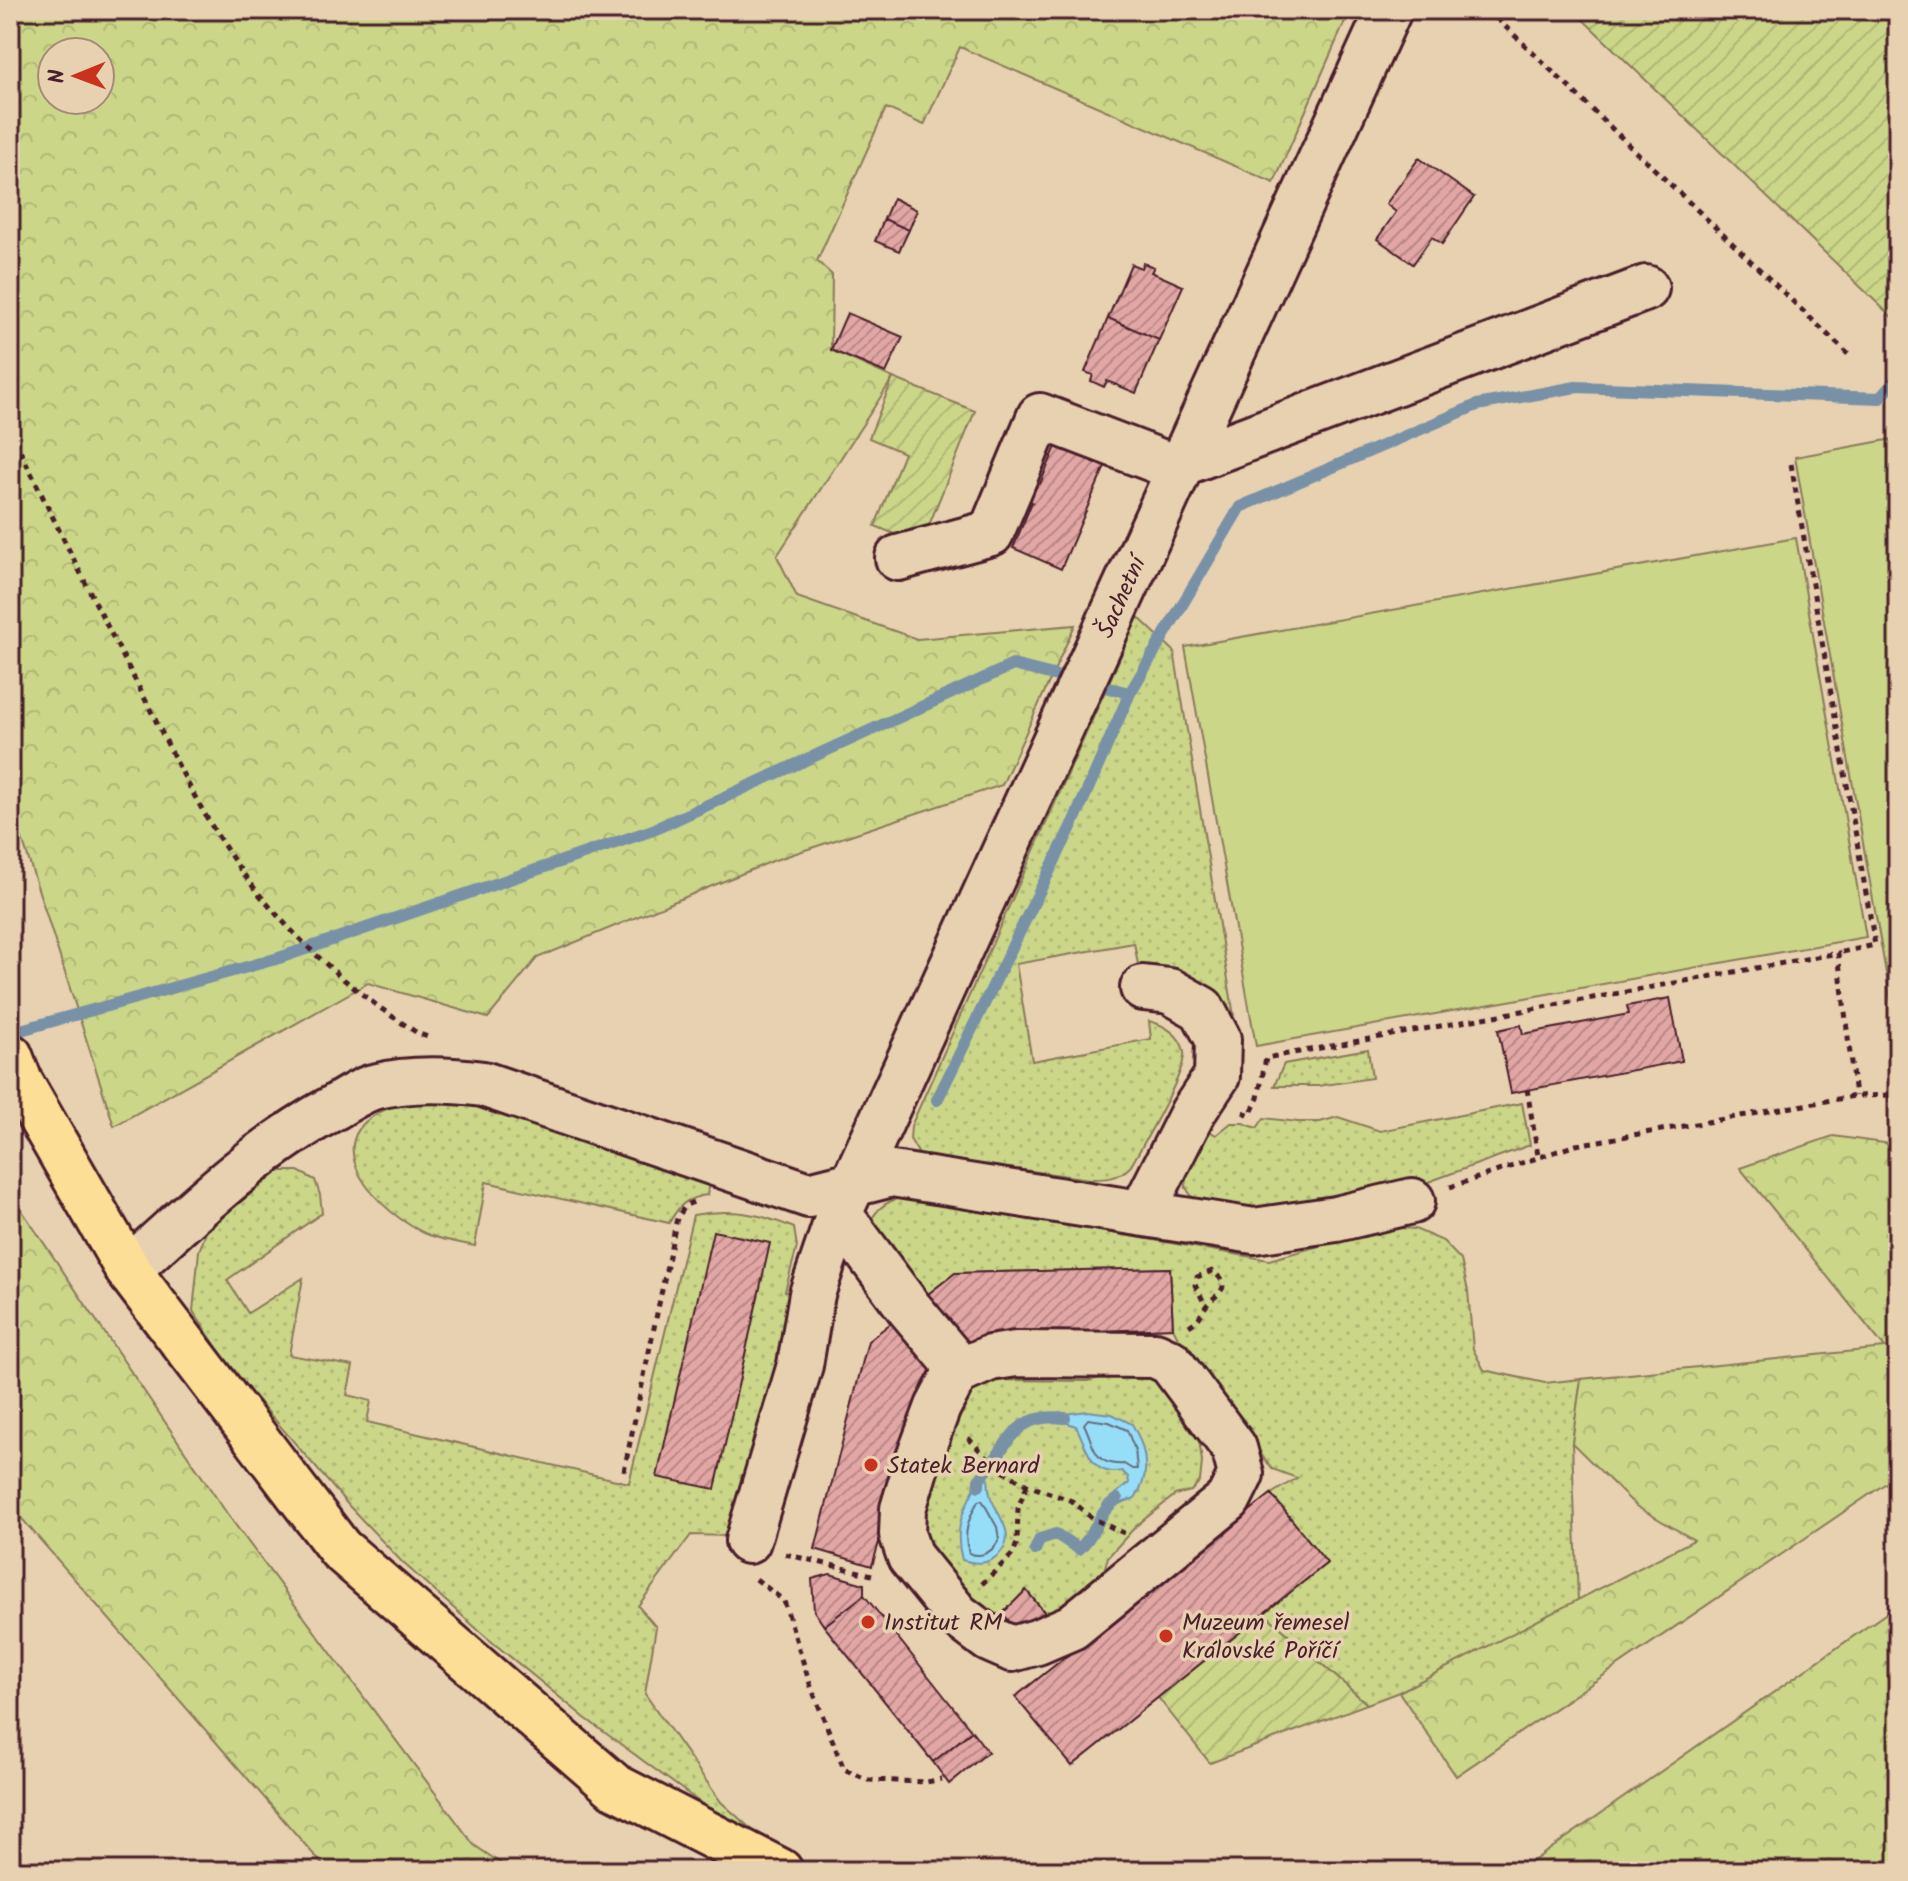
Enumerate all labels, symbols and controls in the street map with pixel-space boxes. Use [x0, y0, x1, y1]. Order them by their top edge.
north arrow [36, 36, 116, 116]
text: N [41, 69, 76, 84]
street label: Šachetní [1087, 547, 1159, 645]
place label: Statek Bernard [887, 1447, 1040, 1486]
marker: Statek Bernard [862, 1456, 880, 1474]
place label: Institut RM [884, 1604, 1002, 1643]
place label: Muzeum řemesel Královské Poříčí [1182, 1604, 1349, 1671]
marker: Institut RM [859, 1613, 877, 1631]
marker: Muzeum řemesel Královské Poříčí [1157, 1627, 1175, 1645]

